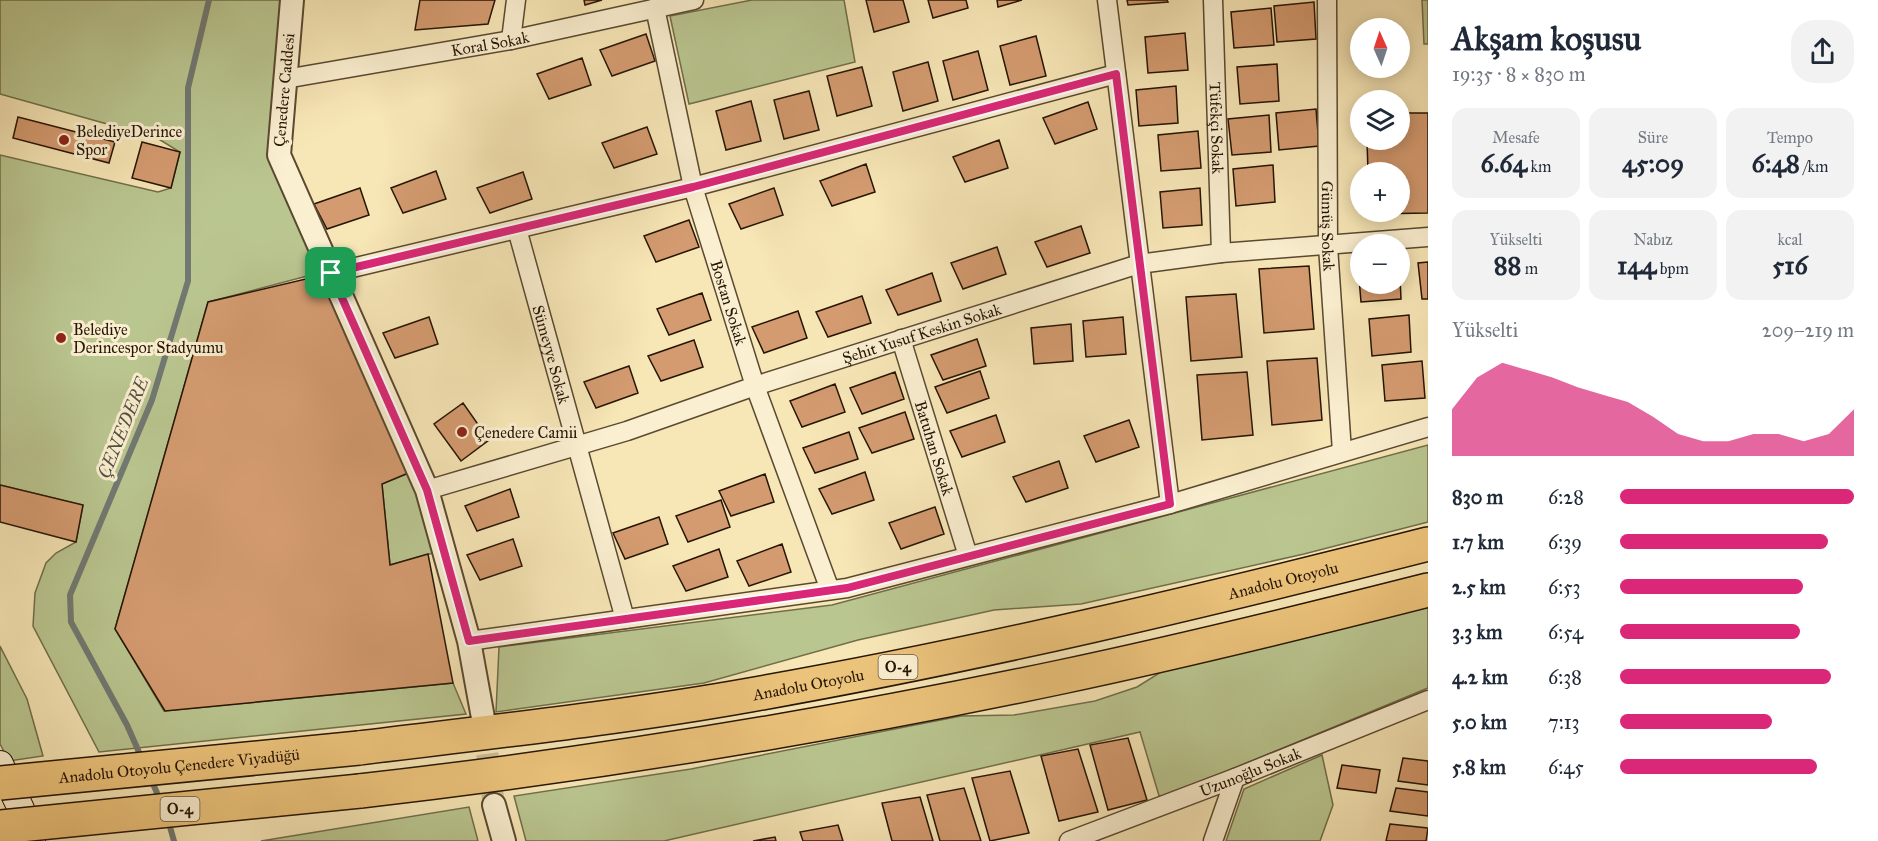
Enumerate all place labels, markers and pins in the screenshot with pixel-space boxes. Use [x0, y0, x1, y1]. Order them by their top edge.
place label: BelediyeDerince Spor [76, 122, 183, 159]
marker: BelediyeDerince Spor [57, 133, 71, 147]
pin [305, 247, 356, 298]
place label: Belediye Derincespor Stadyumu [73, 320, 224, 357]
marker: Belediye Derincespor Stadyumu [54, 331, 68, 345]
place label: Çenedere Camii [474, 423, 578, 442]
marker: Çenedere Camii [455, 425, 469, 439]

